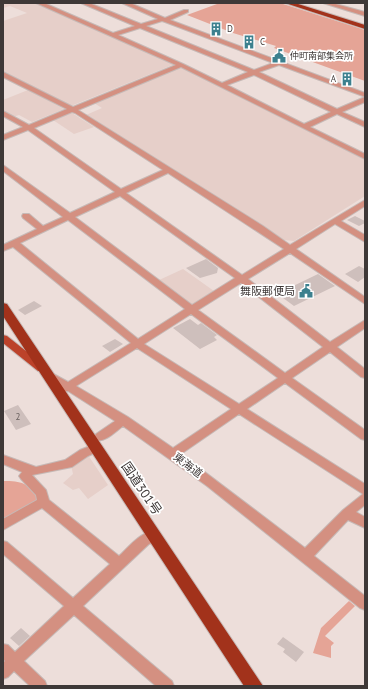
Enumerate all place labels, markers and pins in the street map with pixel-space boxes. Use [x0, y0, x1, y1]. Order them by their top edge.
building icon: D [208, 21, 224, 37]
place label: D [227, 23, 233, 34]
building icon: C [241, 34, 257, 50]
place label: C [260, 36, 265, 47]
public building icon: 仲町南部集会所 [271, 48, 287, 64]
place label: 仲町南部集会所 [290, 50, 353, 61]
building icon: A [339, 71, 355, 87]
place label: A [331, 73, 337, 84]
public building icon: 舞阪郵便局 [298, 283, 314, 299]
place label: 舞阪郵便局 [240, 284, 295, 298]

